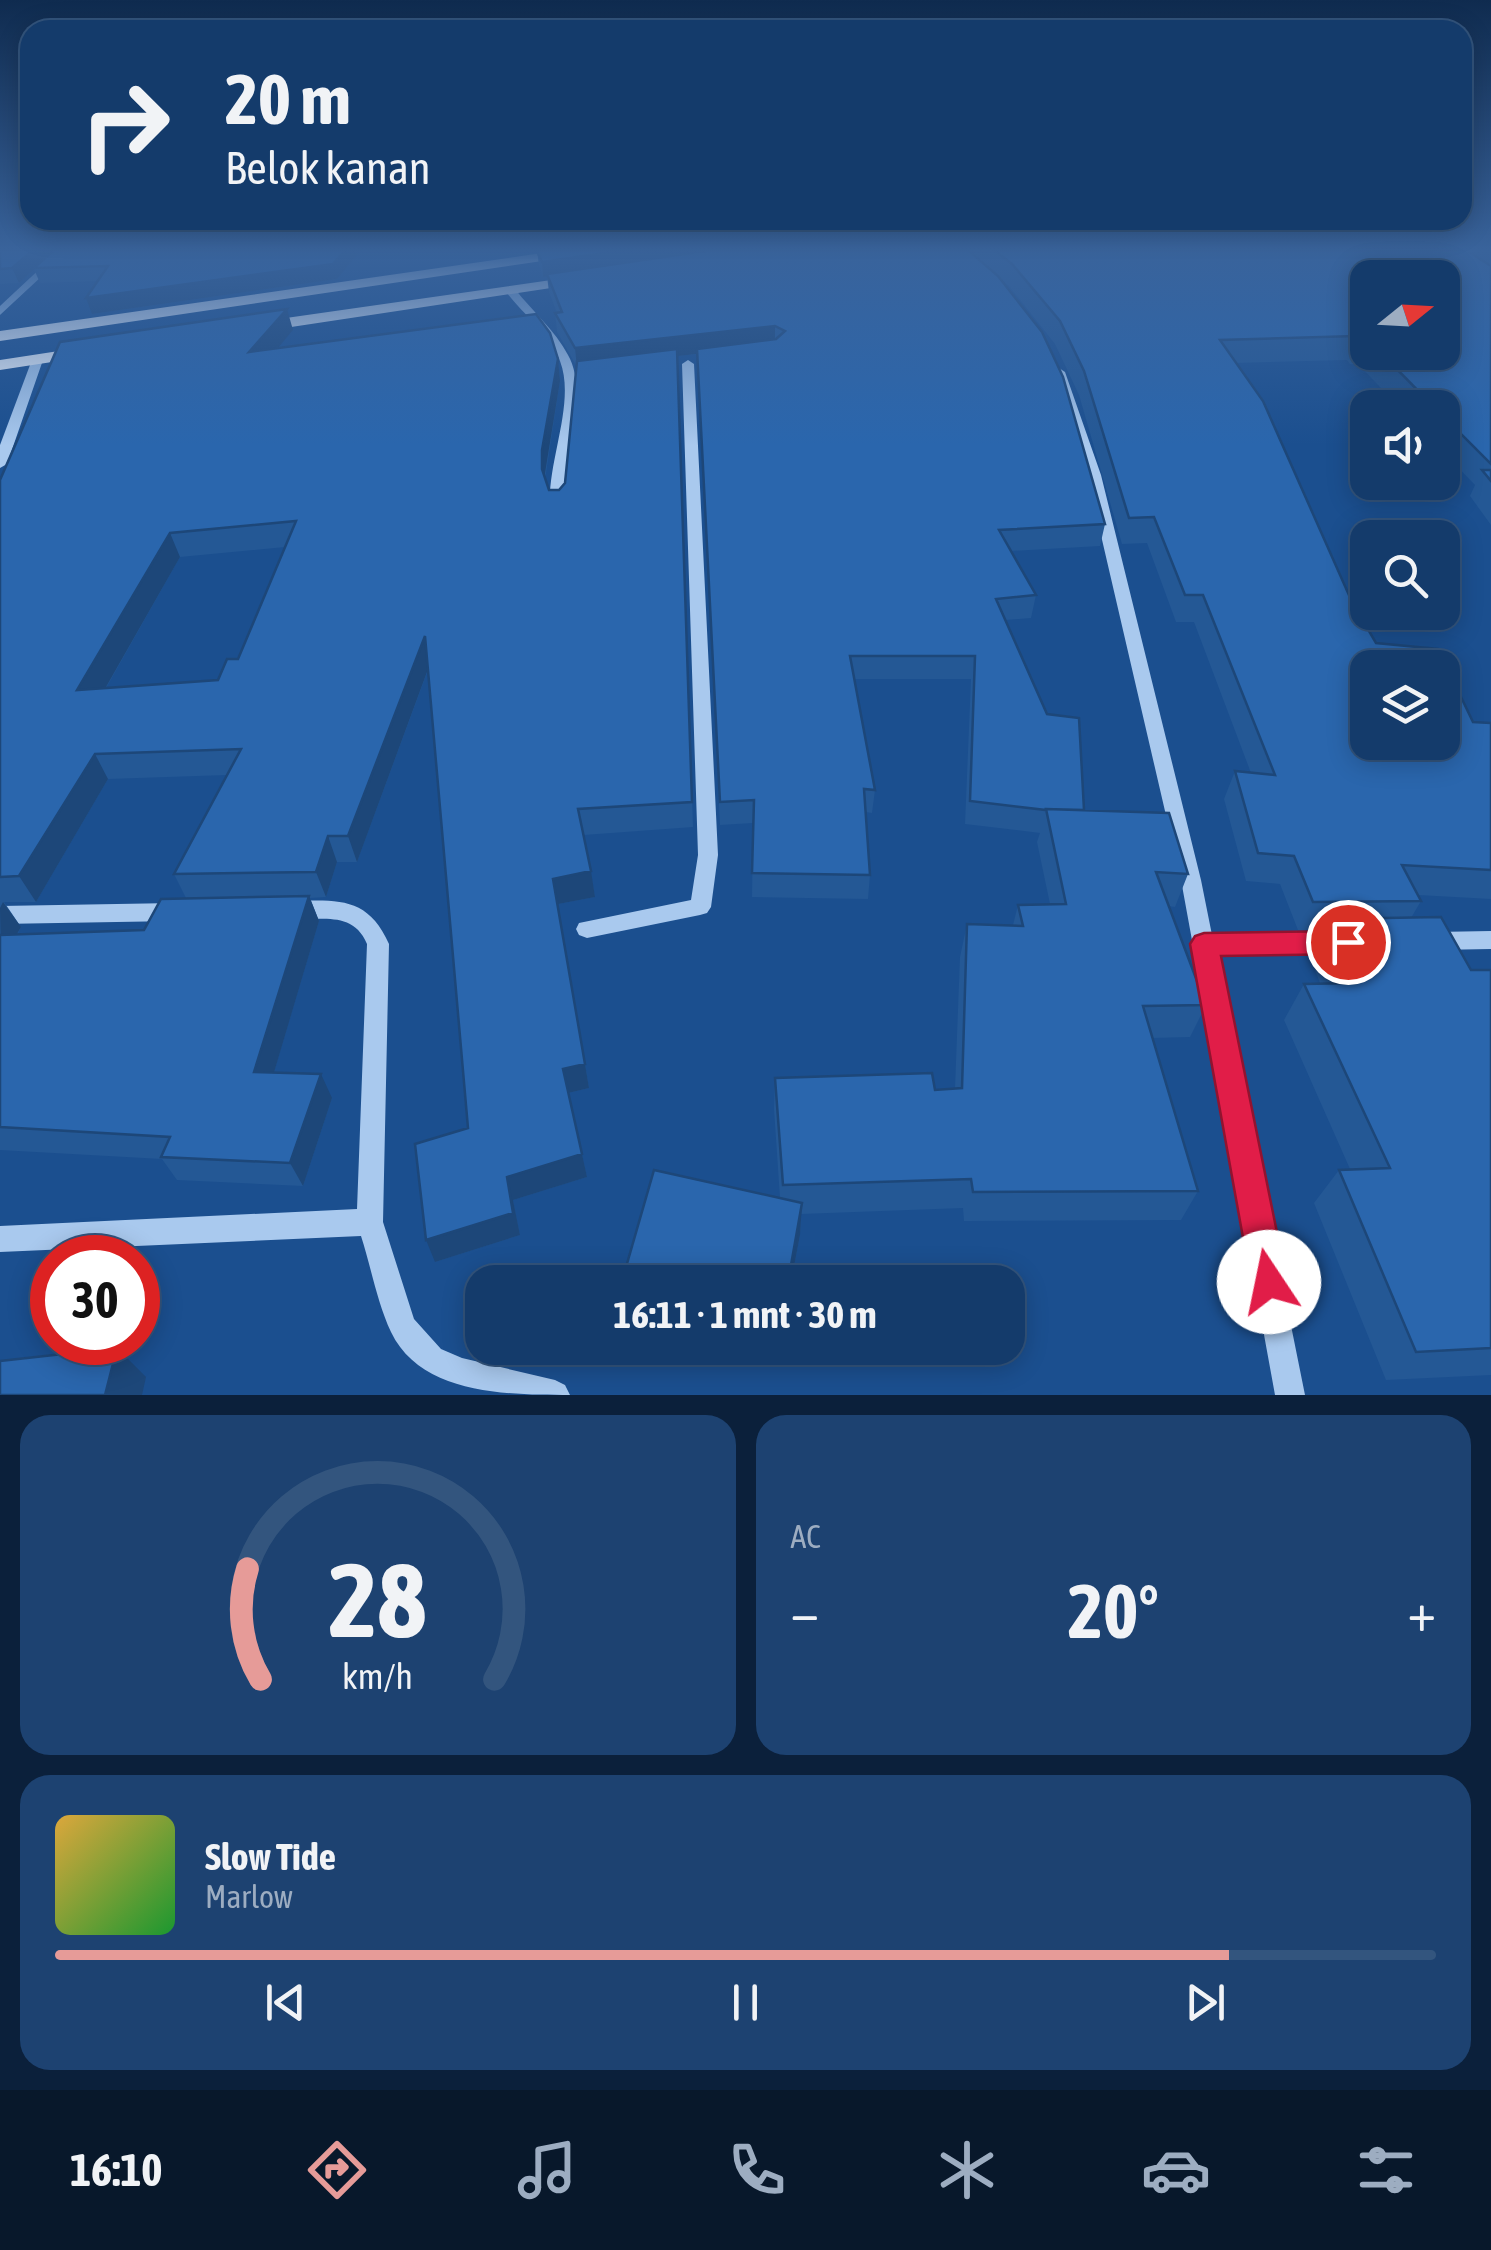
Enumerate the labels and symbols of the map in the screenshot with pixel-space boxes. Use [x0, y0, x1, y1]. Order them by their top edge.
north arrow [1350, 260, 1460, 370]
pin [1306, 900, 1391, 985]
position arrow [1217, 1230, 1321, 1334]
speed limit sign: 30 [30, 1235, 160, 1365]

